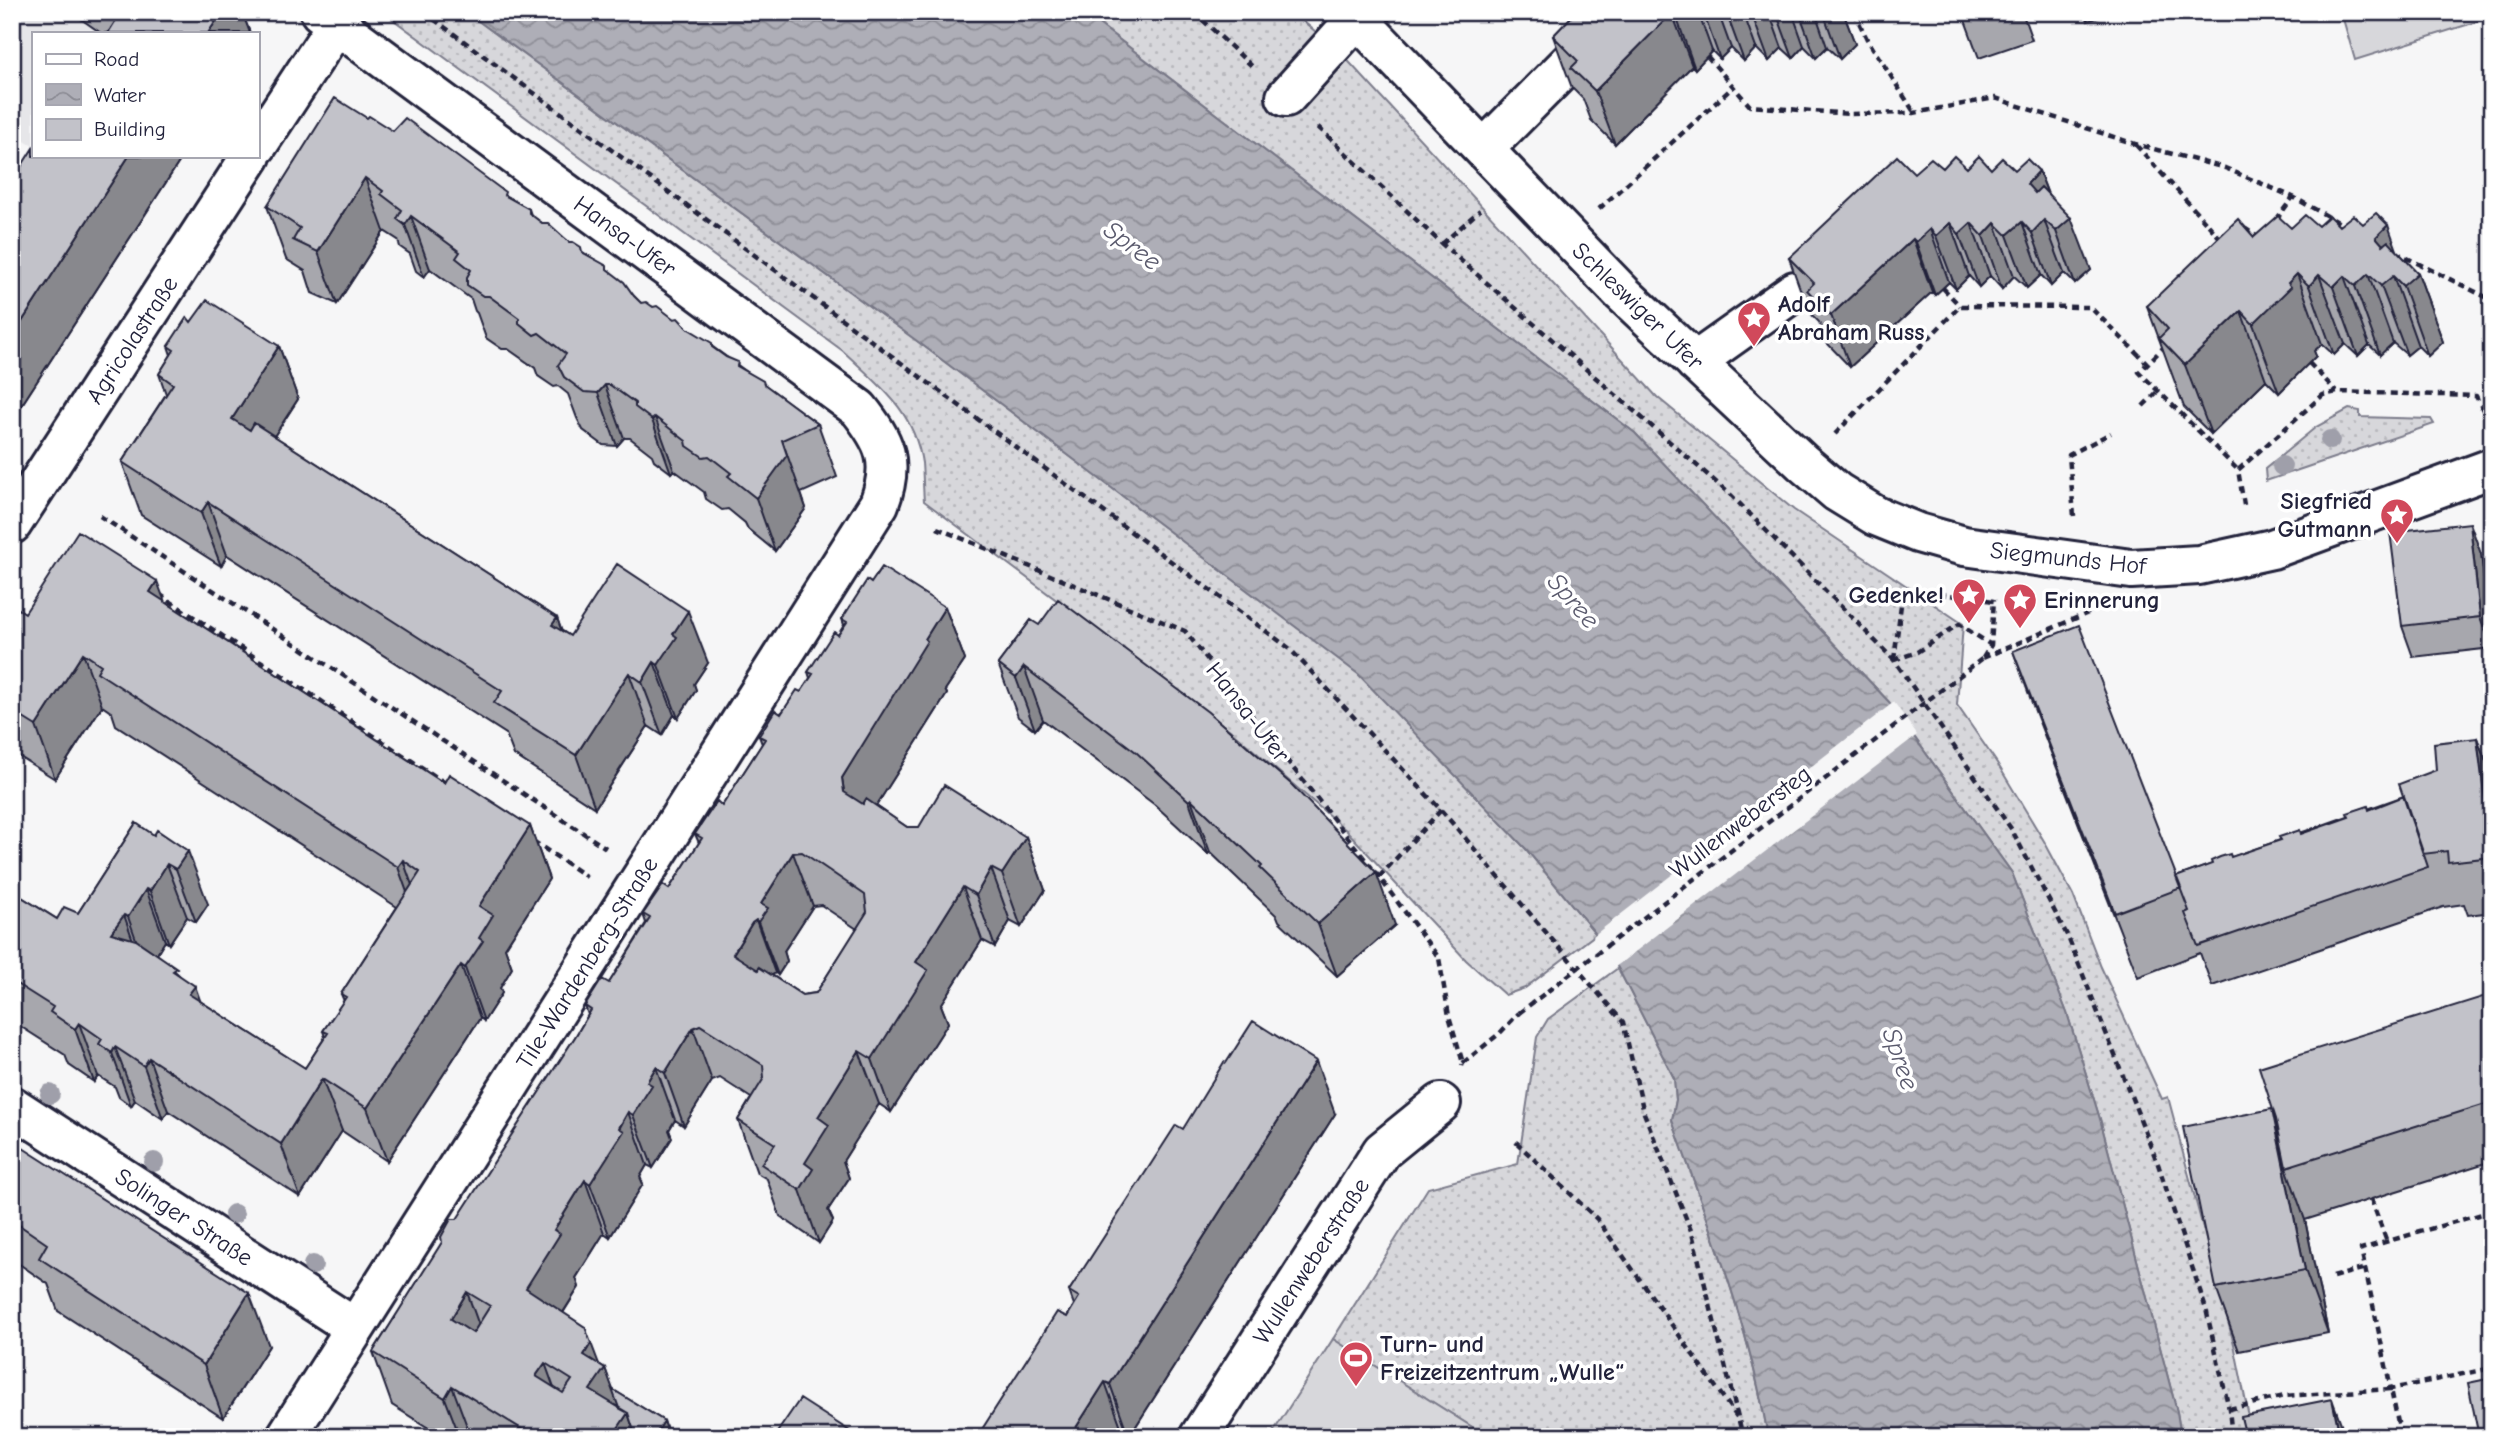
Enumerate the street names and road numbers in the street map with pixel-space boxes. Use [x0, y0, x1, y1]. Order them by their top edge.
street label: Hansa-Ufer [568, 190, 682, 283]
street label: Schleswiger Ufer [1567, 236, 1710, 376]
street label: Agricolastraße [80, 271, 184, 409]
street label: Siegmunds Hof [1989, 536, 2148, 580]
street label: Hansa-Ufer [1200, 656, 1296, 768]
street label: Wullenwebersteg [1664, 760, 1816, 884]
street label: Tile-Wardenberg-Straße [510, 852, 664, 1074]
street label: Solinger Straße [110, 1162, 258, 1272]
street label: Wullenweberstraße [1247, 1173, 1375, 1349]

